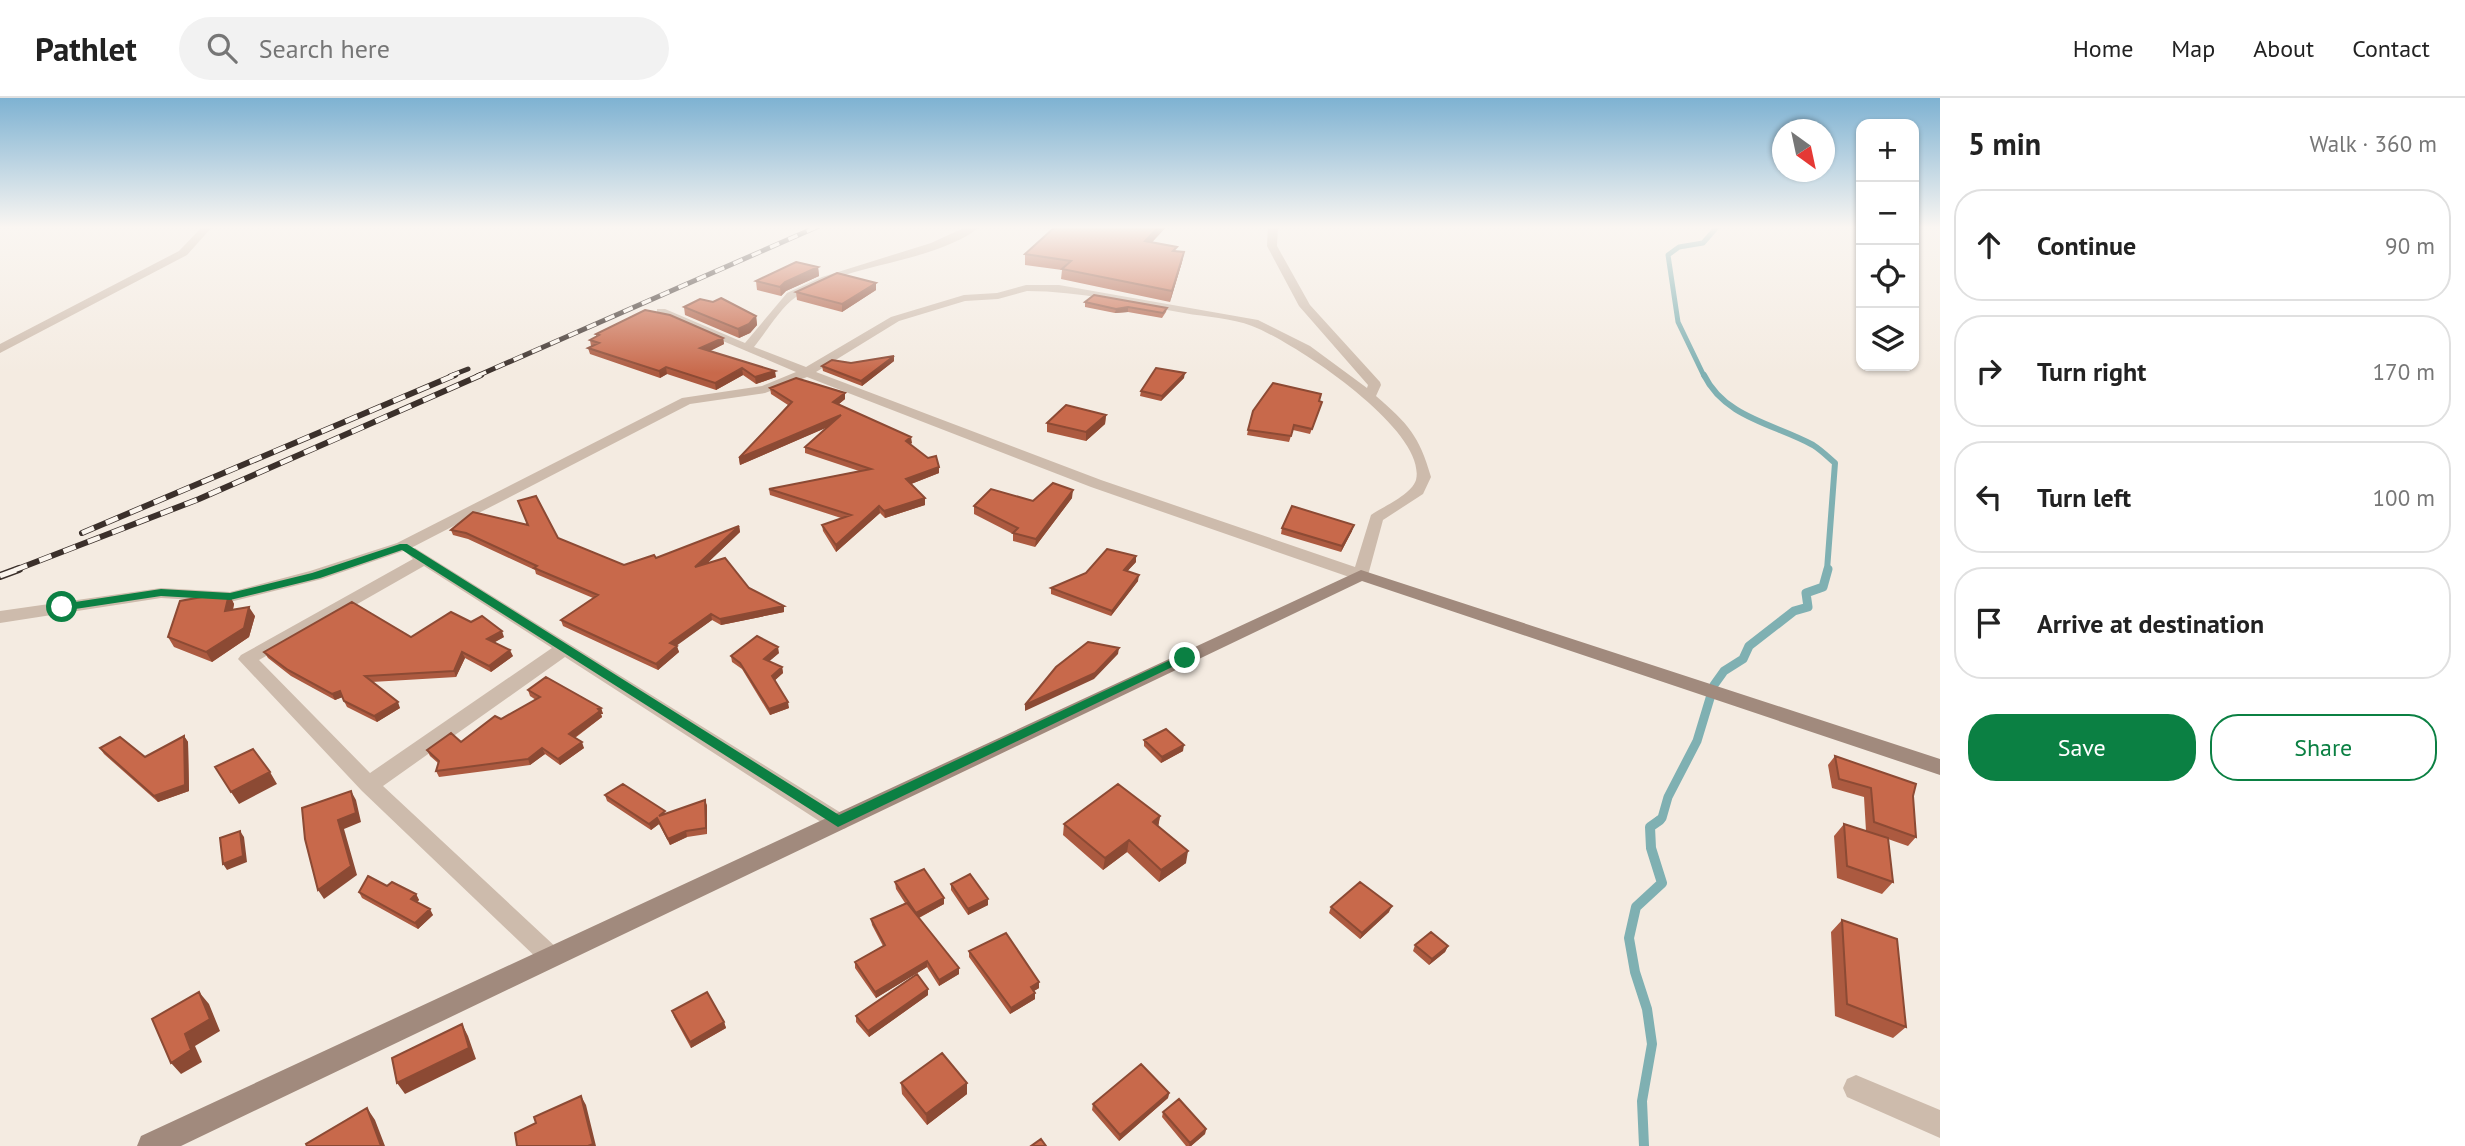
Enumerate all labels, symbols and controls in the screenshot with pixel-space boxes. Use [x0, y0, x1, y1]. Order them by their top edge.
search box [179, 17, 669, 80]
text: Pathlet [35, 27, 137, 70]
icon: search [203, 29, 241, 67]
text: Search here [259, 32, 390, 65]
text: Home [2073, 33, 2133, 64]
text: Map [2171, 33, 2215, 64]
text: About [2253, 33, 2314, 64]
text: Contact [2352, 33, 2430, 64]
north arrow [1772, 119, 1835, 182]
map controls [1856, 119, 1919, 371]
button: + [1856, 119, 1919, 182]
text: 5 min [1968, 124, 2041, 163]
text: Walk · 360 m [2310, 129, 2437, 158]
button: − [1856, 182, 1919, 245]
icon: ahead [1970, 226, 2008, 264]
text: Continue [2037, 229, 2136, 262]
text: 90 m [2385, 231, 2435, 260]
button: locate [1856, 245, 1919, 308]
button: layers [1856, 308, 1919, 371]
icon: right [1970, 352, 2008, 390]
text: Turn right [2037, 355, 2146, 388]
text: 170 m [2373, 357, 2435, 386]
icon: left [1970, 478, 2008, 516]
text: Turn left [2037, 481, 2131, 514]
text: 100 m [2373, 483, 2435, 512]
route start [46, 591, 77, 622]
icon: arrive [1970, 604, 2008, 642]
text: Arrive at destination [2037, 607, 2264, 640]
route end [1169, 642, 1200, 673]
button: Save [1968, 714, 2196, 781]
button: Share [2210, 714, 2437, 781]

